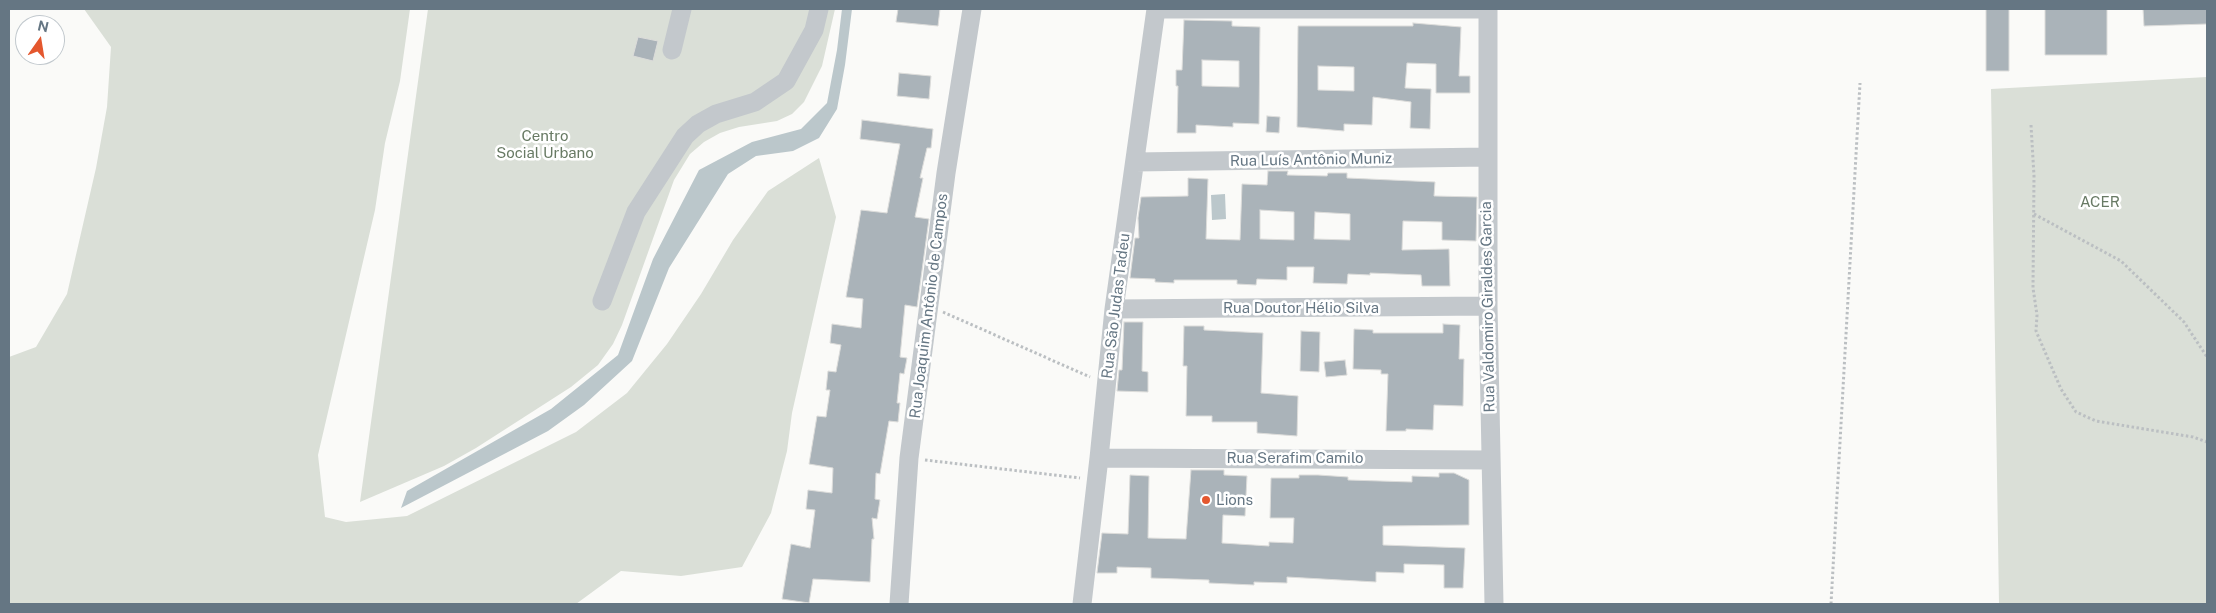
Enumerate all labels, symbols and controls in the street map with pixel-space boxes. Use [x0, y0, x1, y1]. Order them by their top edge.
north arrow [15, 15, 65, 65]
text: N [36, 17, 50, 35]
park label: Centro Social Urbano [496, 127, 594, 162]
street label: Rua Luís Antônio Muniz [1230, 150, 1392, 170]
street label: Rua Joaquim Antônio de Campos [906, 193, 952, 419]
park label: ACER [2080, 193, 2120, 211]
street label: Rua Valdomiro Giraldes Garcia [1477, 201, 1499, 413]
street label: Rua São Judas Tadeu [1098, 232, 1134, 380]
street label: Rua Doutor Hélio Silva [1223, 299, 1379, 317]
street label: Rua Serafim Camilo [1226, 449, 1364, 467]
place label: Lions [1216, 491, 1253, 509]
marker: Lions [1200, 494, 1212, 506]

